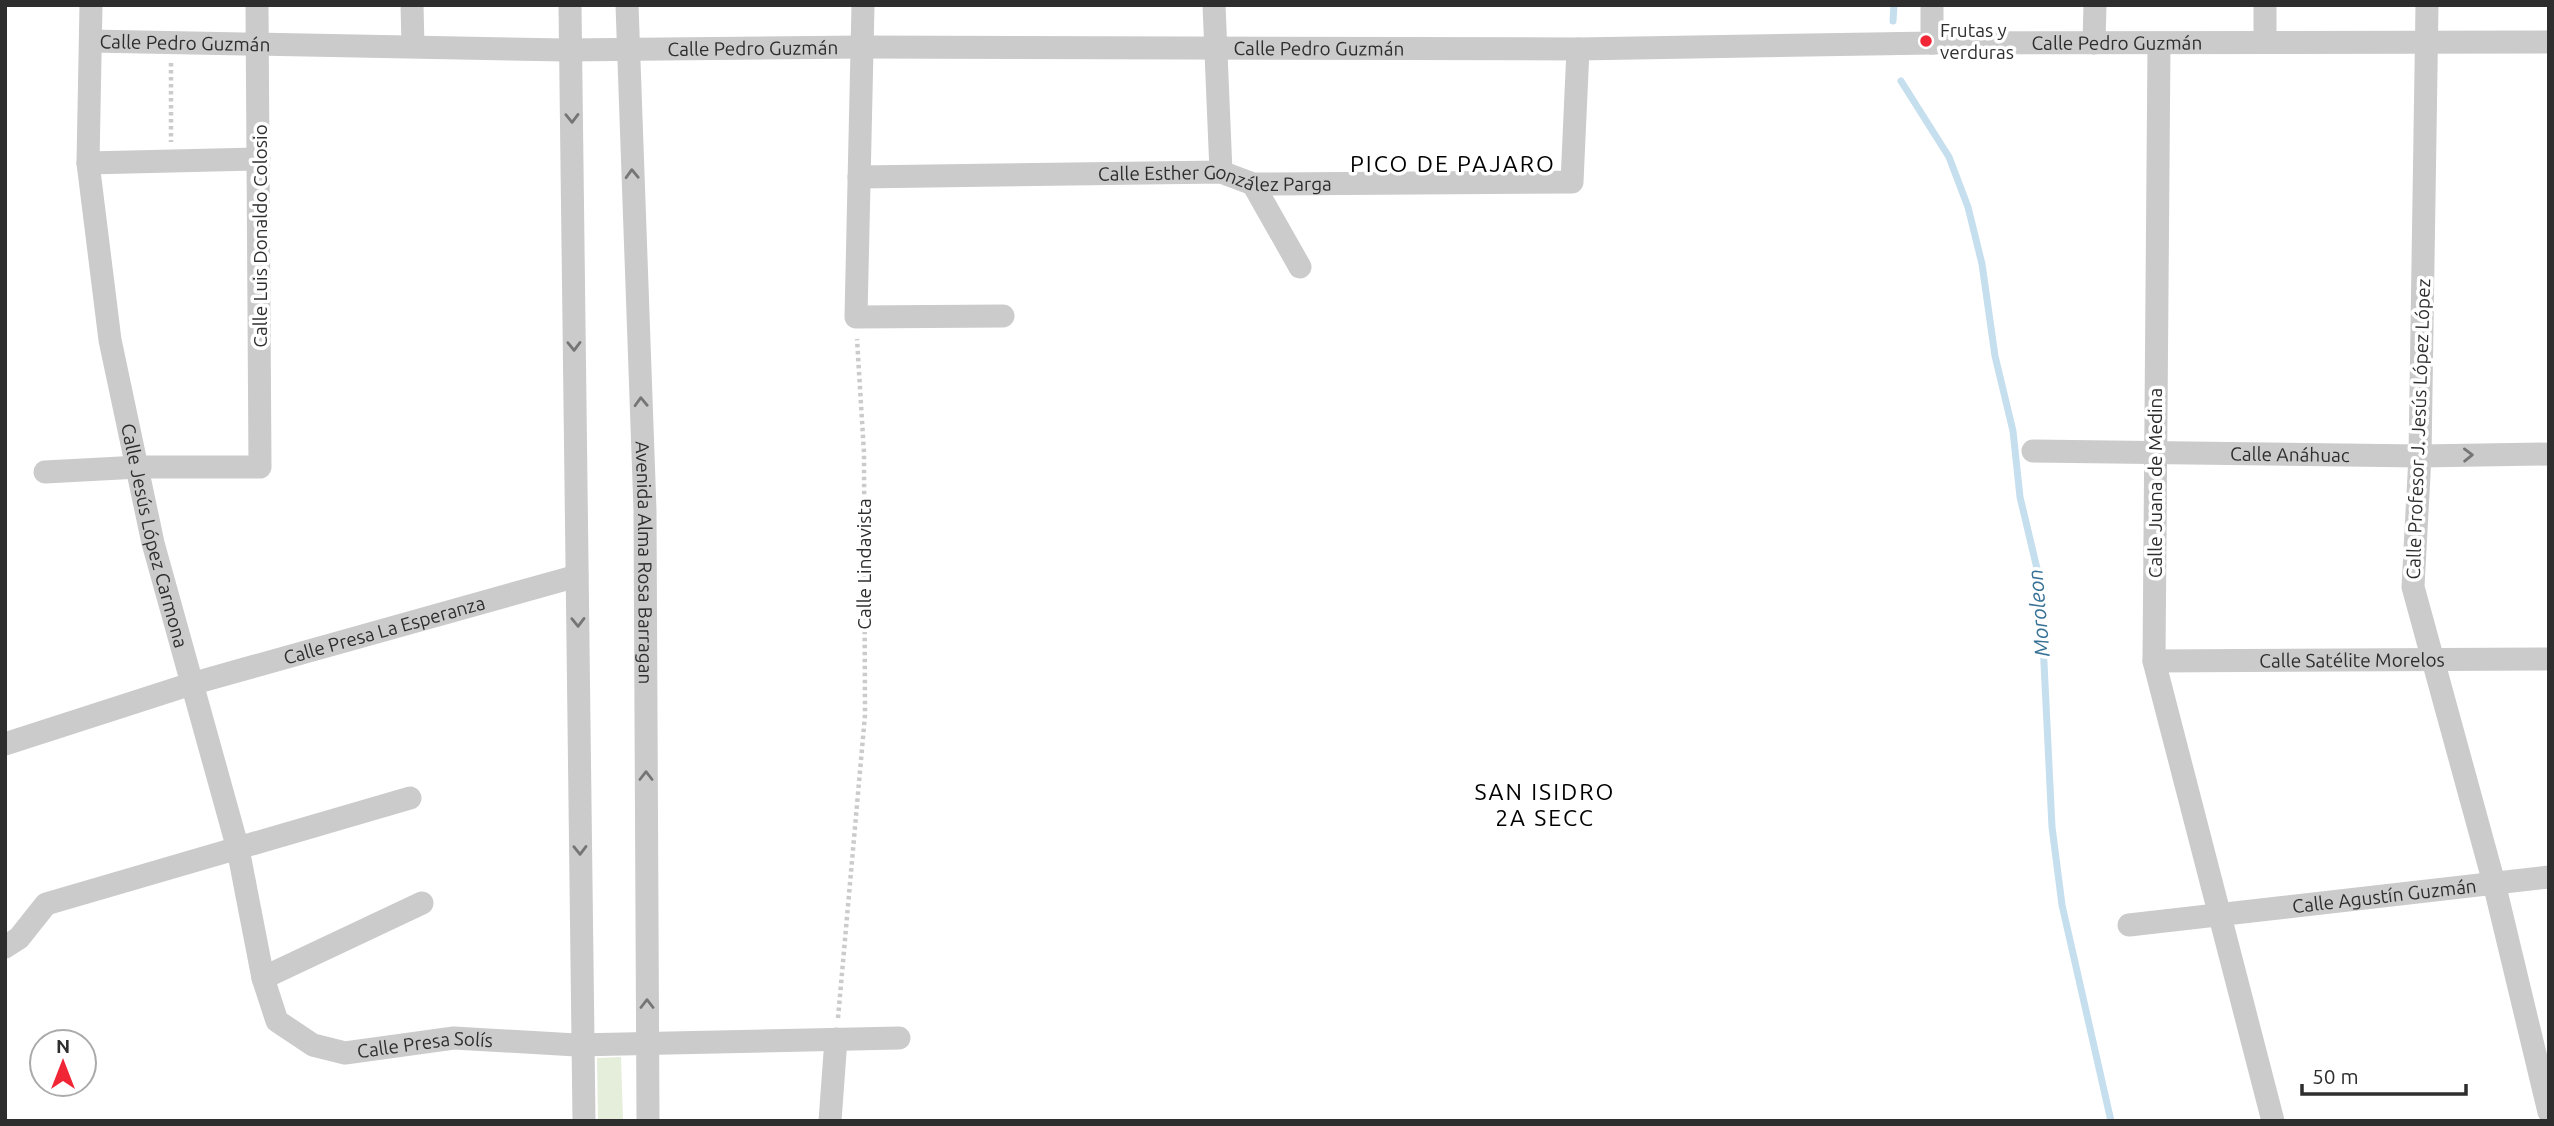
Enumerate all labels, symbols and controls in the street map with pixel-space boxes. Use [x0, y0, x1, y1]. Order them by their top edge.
place label: Frutas y verduras [1940, 19, 2014, 63]
street label: Calle Pedro Guzmán [99, 30, 271, 55]
street label: Calle Pedro Guzmán [2031, 32, 2202, 54]
marker: Frutas y verduras [1918, 33, 1934, 49]
street label: Calle Pedro Guzmán [667, 36, 838, 60]
street label: Calle Pedro Guzmán [1233, 37, 1404, 60]
one-way arrow [564, 114, 580, 124]
street label: Calle Luis Donaldo Colosio [249, 124, 271, 348]
district label: PICO DE PAJARO [1350, 151, 1556, 176]
street label: Calle Esther González Parga [1098, 160, 1332, 195]
one-way arrow [625, 168, 640, 179]
street label: Calle Profesor J. Jesús López López [2402, 278, 2434, 580]
one-way arrow [567, 341, 582, 352]
street label: Calle Juana de Medina [2144, 388, 2166, 578]
one-way arrow [633, 396, 648, 407]
street label: Calle Jesús López Carmona [117, 421, 193, 650]
street label: Avenida Alma Rosa Barragan [632, 441, 657, 684]
street label: Calle Anáhuac [2230, 443, 2350, 466]
one-way arrow [2464, 447, 2474, 463]
street label: Calle Lindavista [853, 498, 875, 630]
water label: Moroleon [2022, 568, 2054, 658]
street label: Calle Presa La Esperanza [281, 591, 487, 669]
one-way arrow [570, 618, 586, 628]
street label: Calle Satélite Morelos [2259, 649, 2445, 671]
one-way arrow [638, 770, 654, 781]
district label: SAN ISIDRO 2A SECC [1475, 779, 1615, 830]
one-way arrow [573, 845, 588, 856]
street label: Calle Agustín Guzmán [2291, 874, 2478, 917]
one-way arrow [639, 998, 655, 1008]
street label: Calle Presa Solís [356, 1027, 494, 1062]
north arrow [28, 1028, 98, 1098]
text: N [56, 1035, 70, 1057]
scale bar [2302, 1052, 2466, 1096]
text: 50 m [2312, 1064, 2359, 1088]

